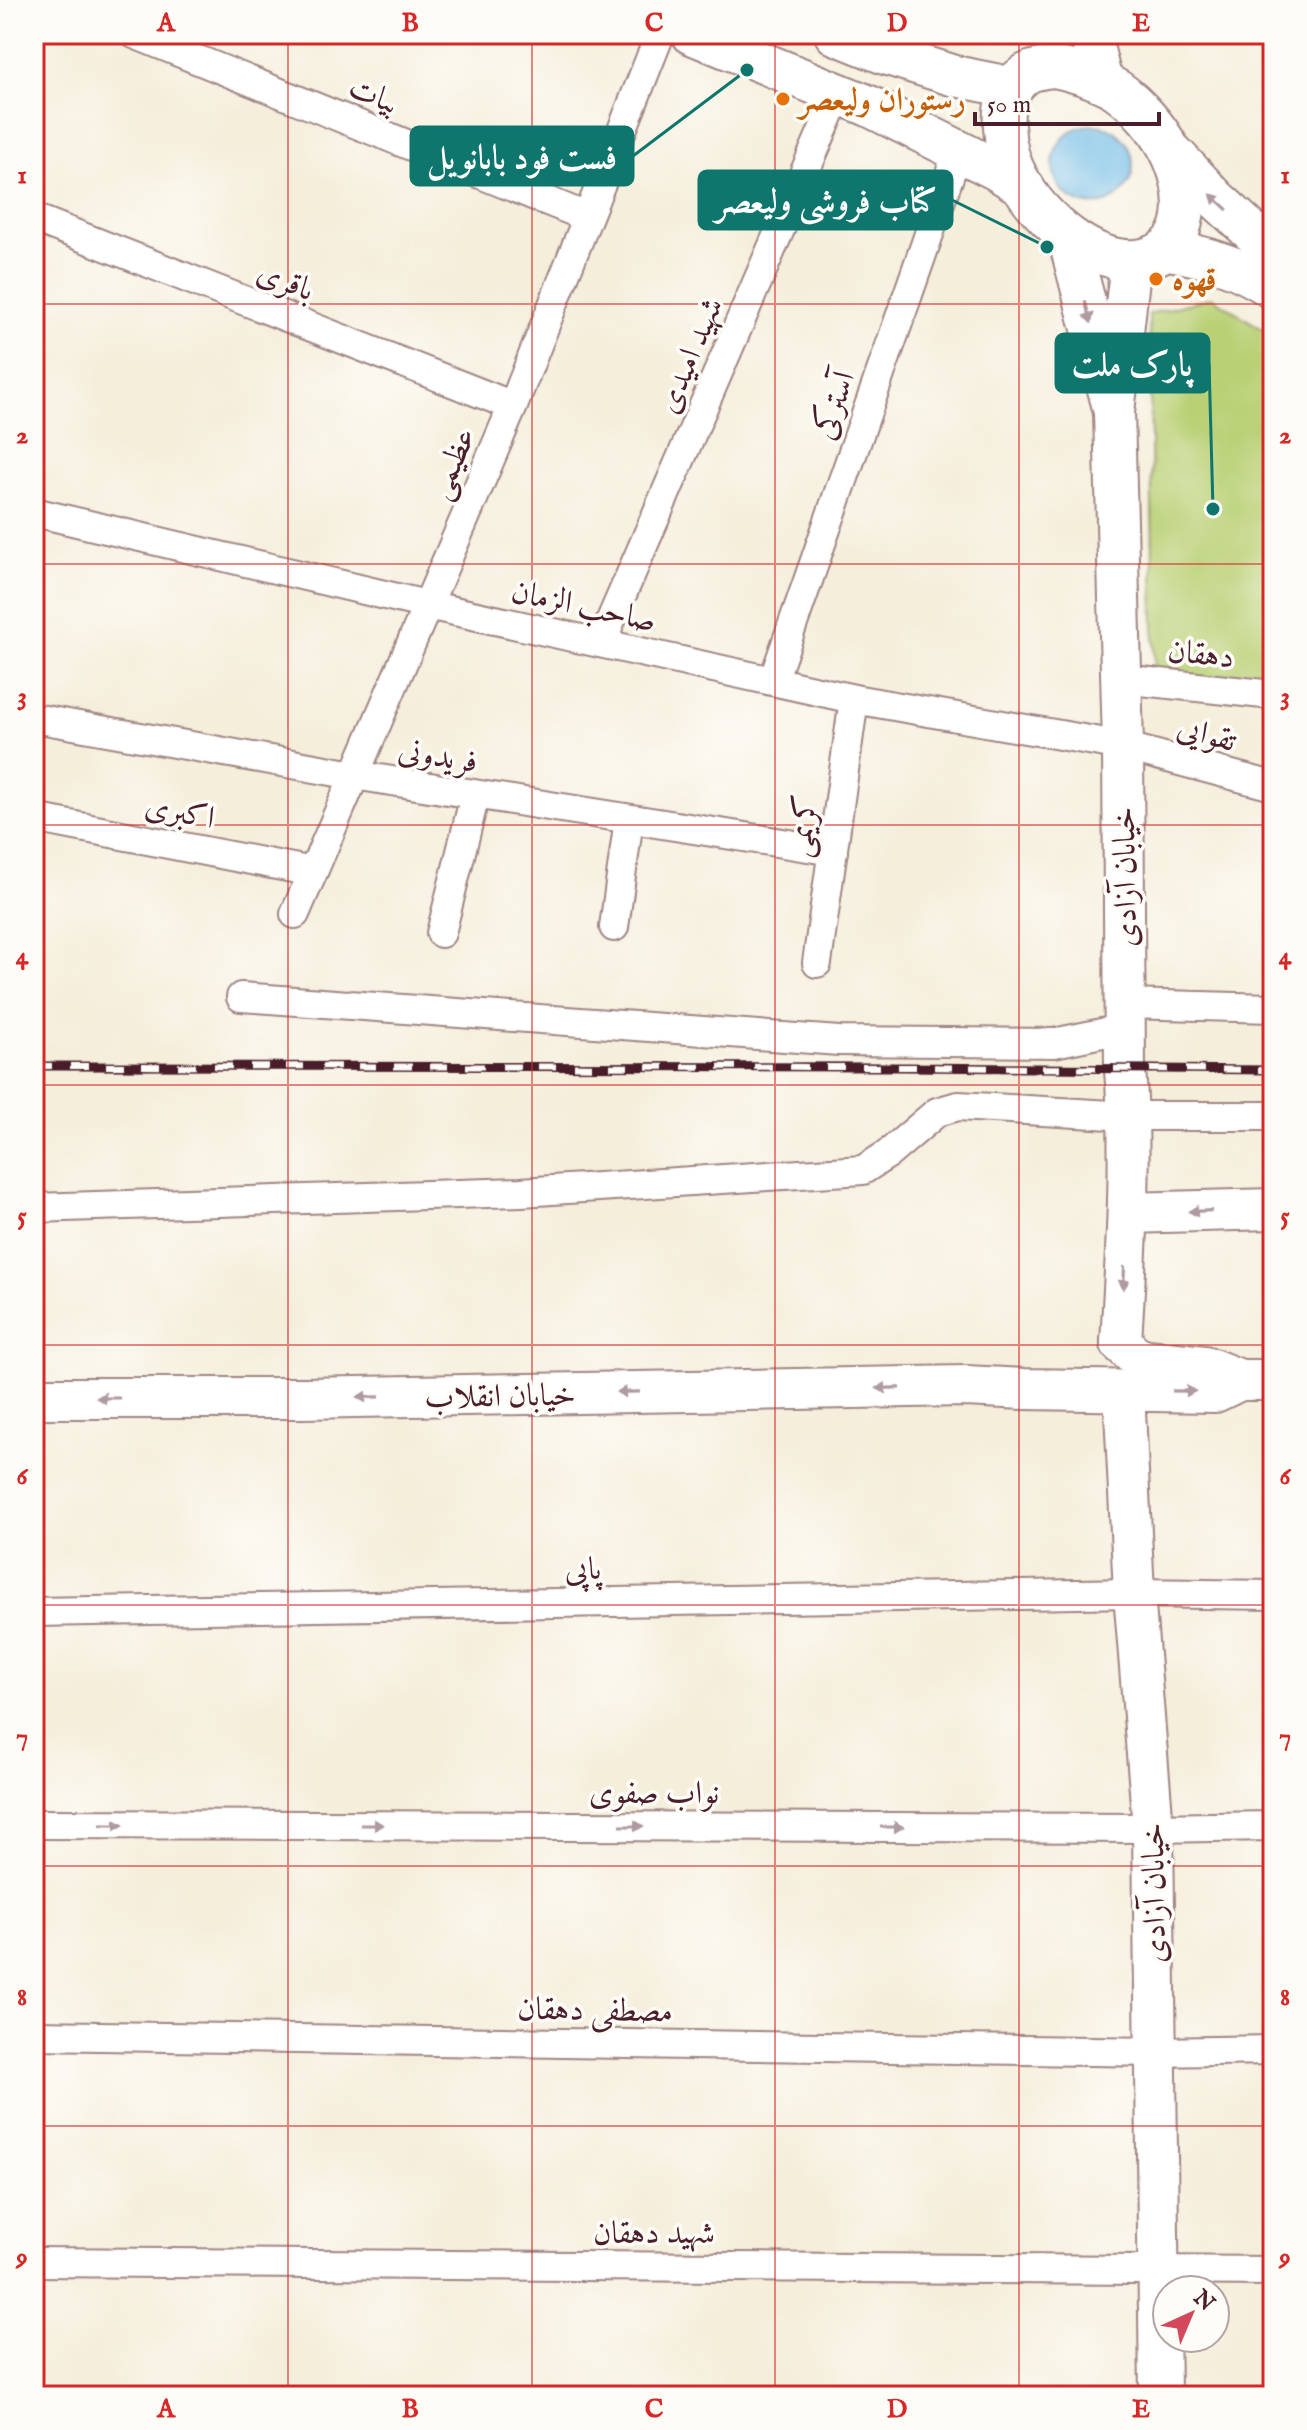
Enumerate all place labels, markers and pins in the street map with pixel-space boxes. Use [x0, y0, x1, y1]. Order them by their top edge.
place label: رستوران ولیعصر [795, 81, 966, 122]
marker: رستوران ولیعصر [774, 90, 792, 108]
callout: فست فود بابانویل [411, 127, 633, 185]
callout: کتاب فروشی ولیعصر [699, 171, 952, 229]
place label: قهوه [1172, 261, 1217, 302]
marker: قهوه [1147, 270, 1165, 288]
callout: پارک ملت [1056, 334, 1209, 392]

